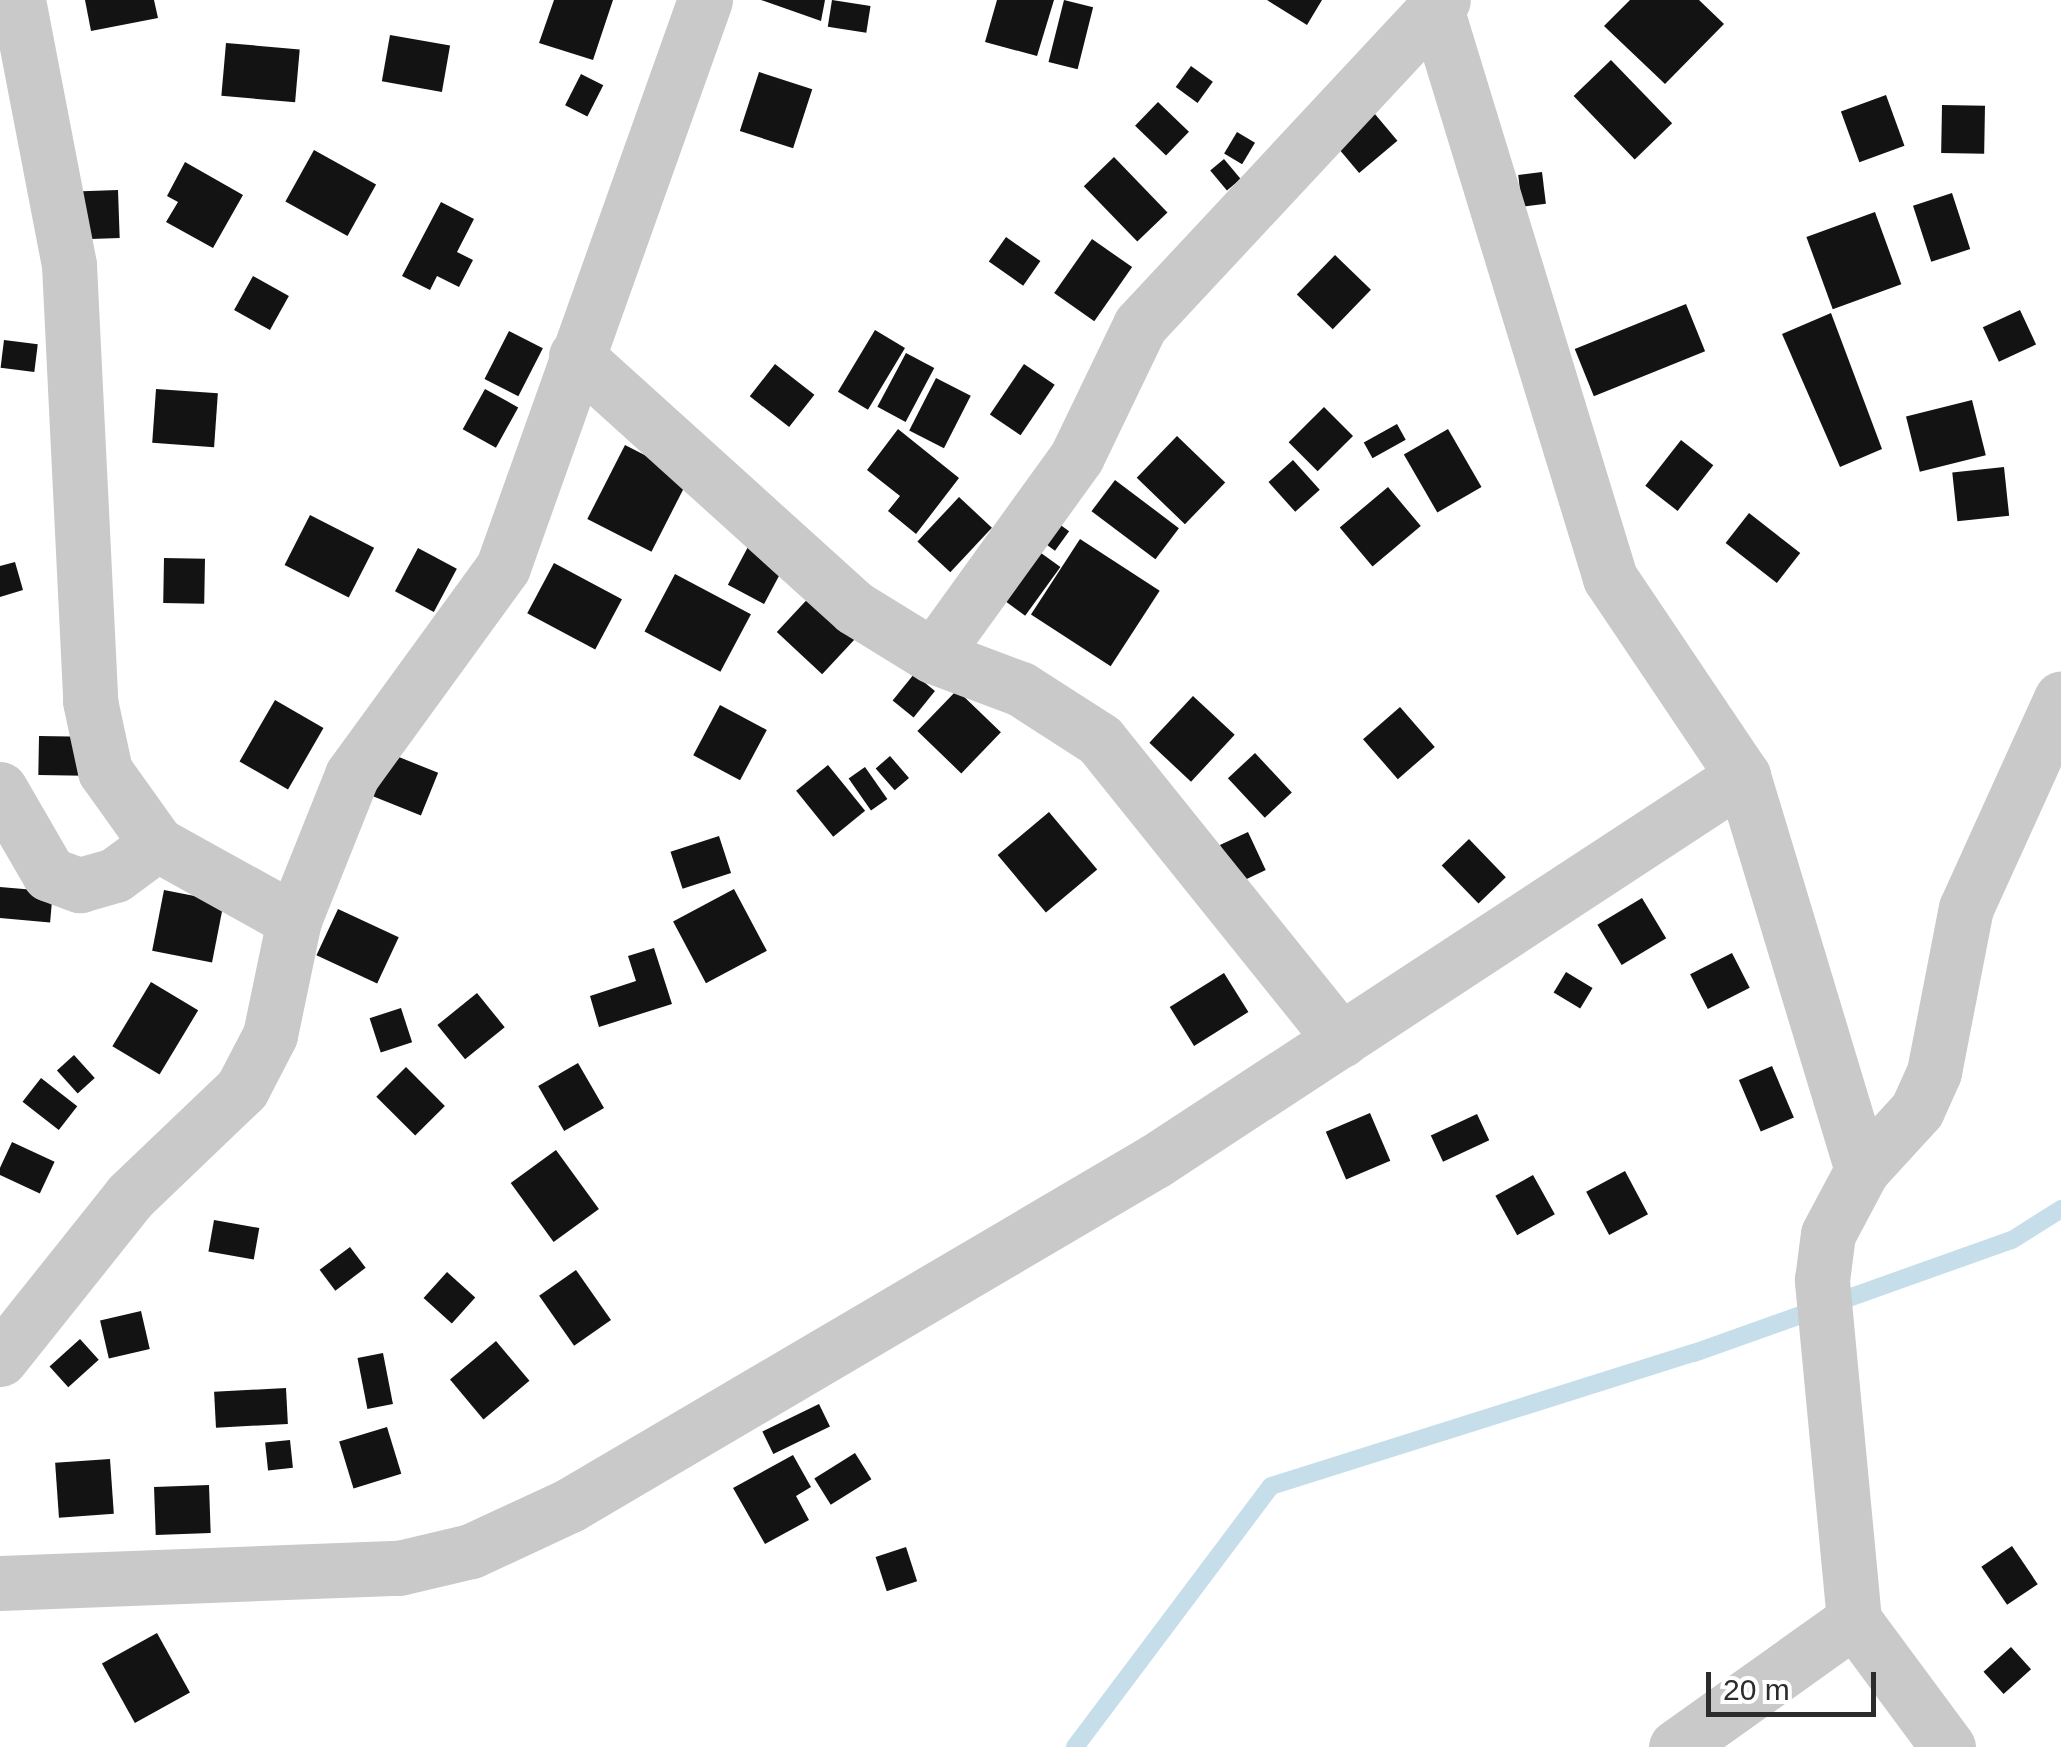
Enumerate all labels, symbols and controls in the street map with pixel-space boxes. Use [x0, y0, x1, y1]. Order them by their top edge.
scale bar [1711, 1652, 1881, 1714]
text: 20 m [1723, 1673, 1790, 1706]

